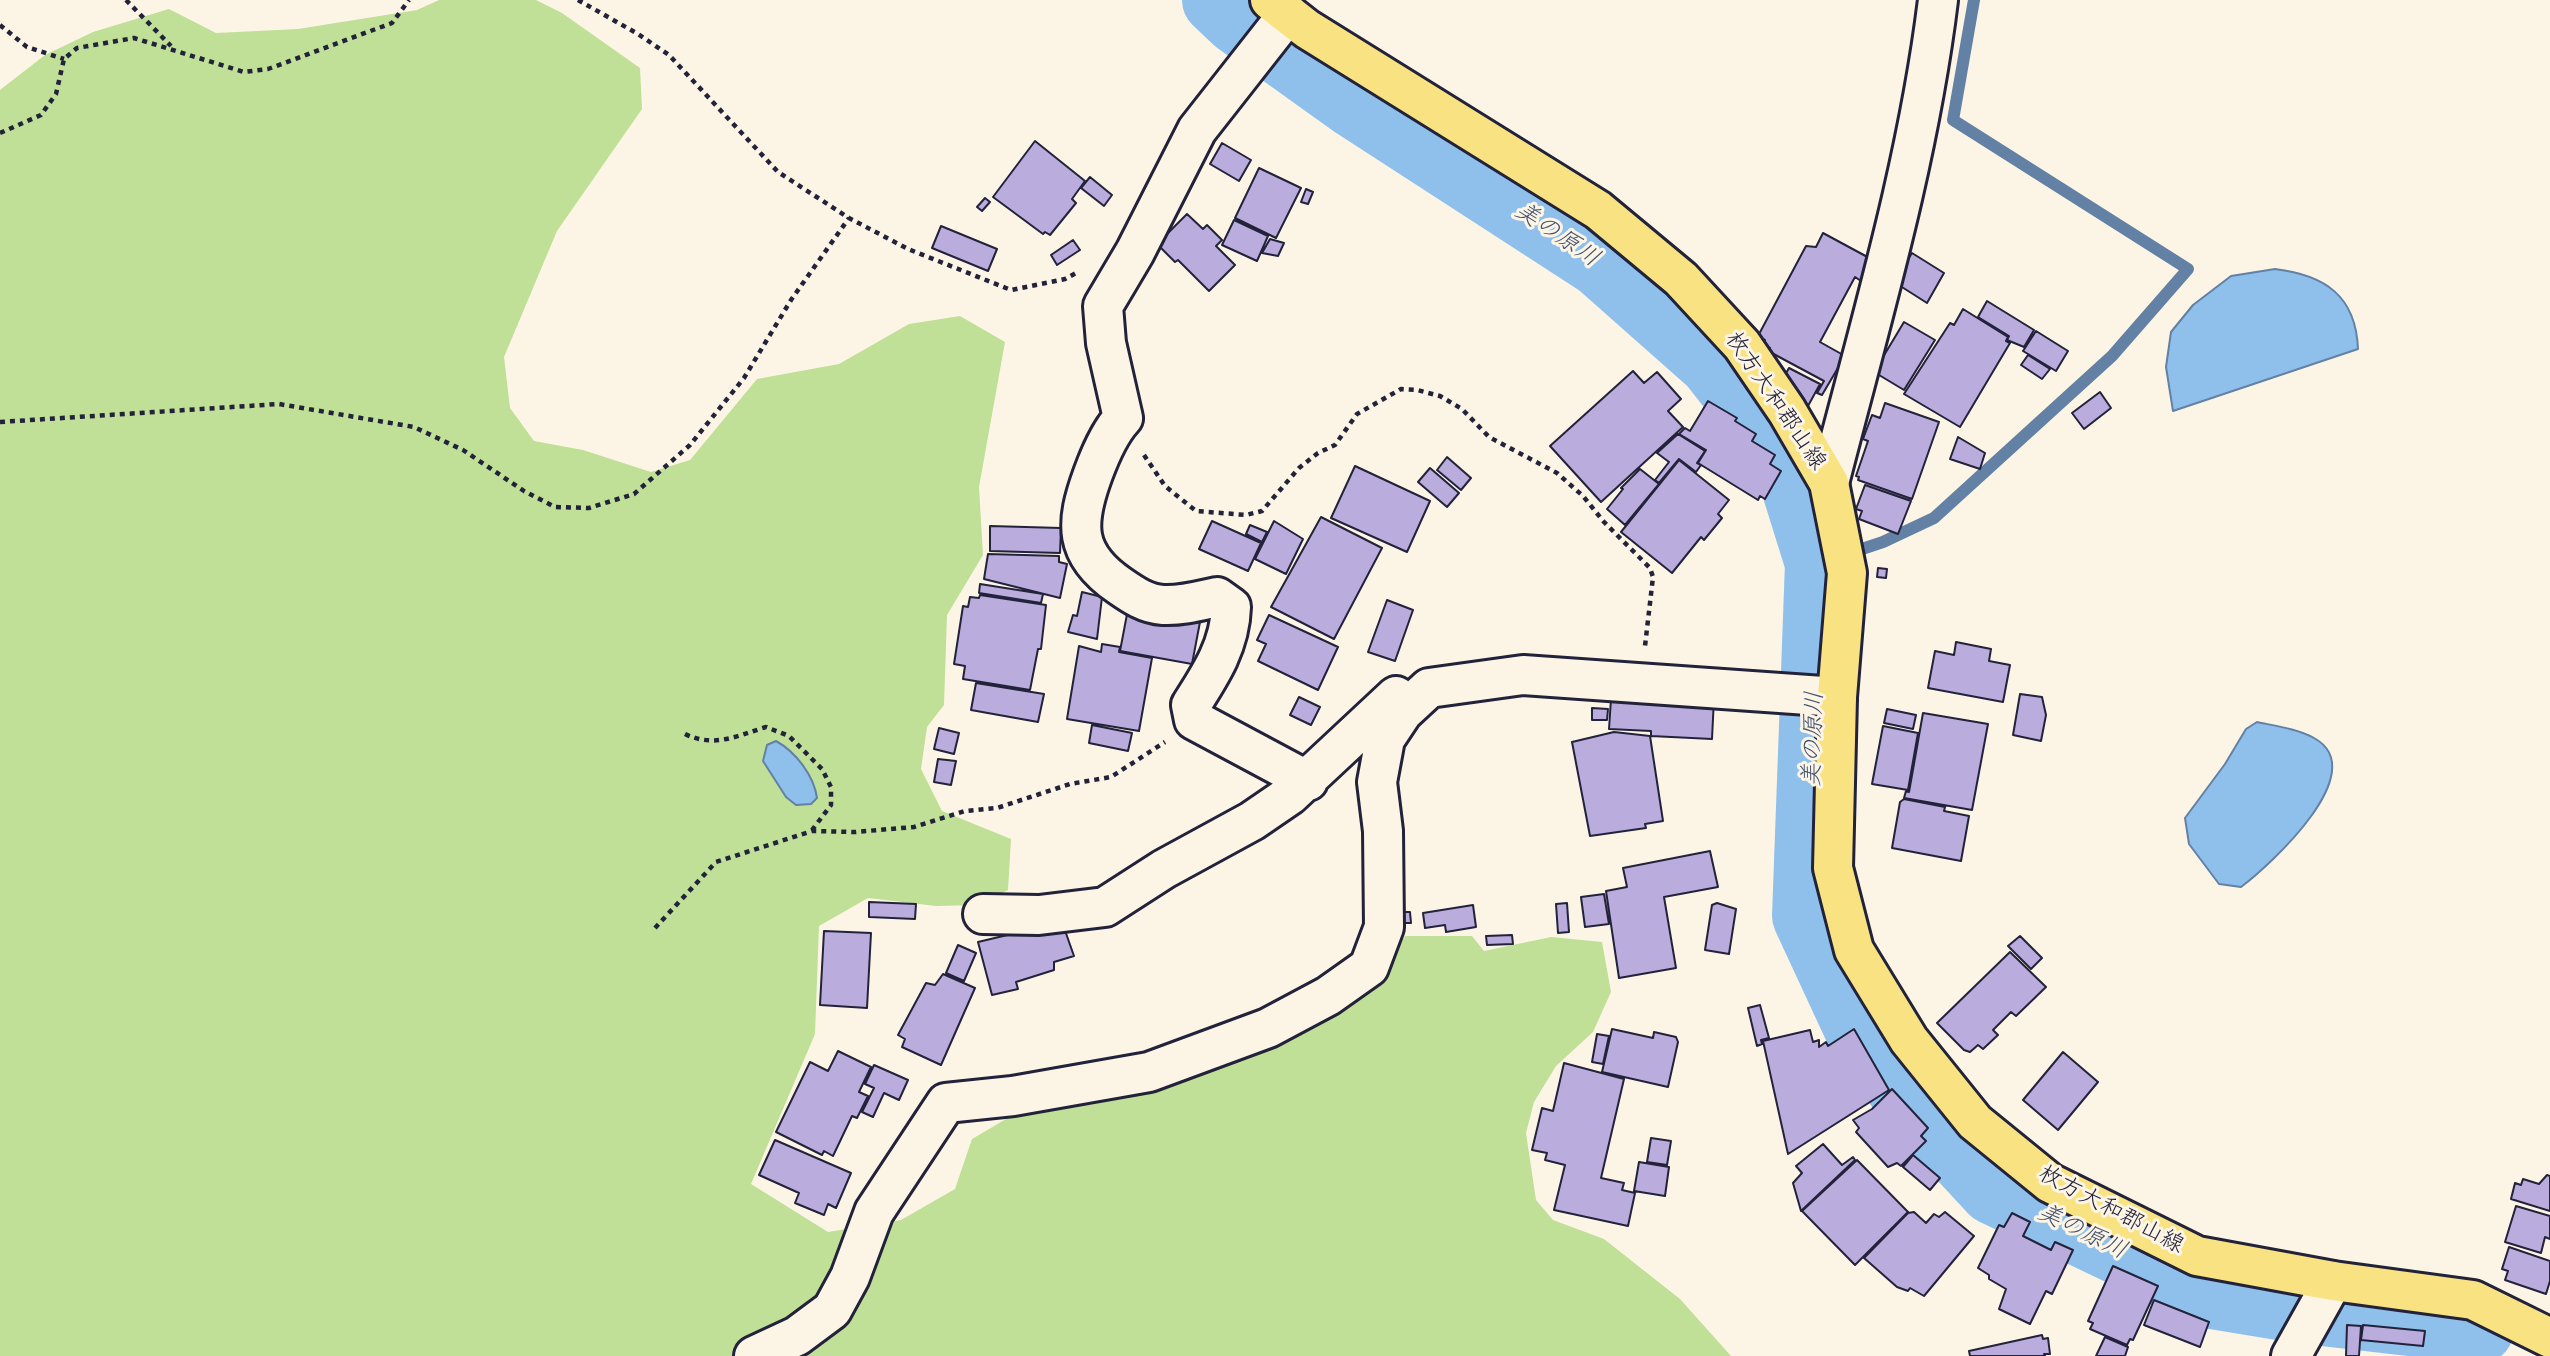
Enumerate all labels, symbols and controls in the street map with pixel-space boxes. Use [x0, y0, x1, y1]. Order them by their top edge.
water label: 美の原川 [1509, 196, 1605, 274]
street label: 枚方大和郡山線 [1719, 327, 1831, 475]
water label: 美の原川 [1798, 691, 1830, 787]
street label: 枚方大和郡山線 [2033, 1160, 2189, 1260]
water label: 美の原川 [2033, 1198, 2131, 1266]

